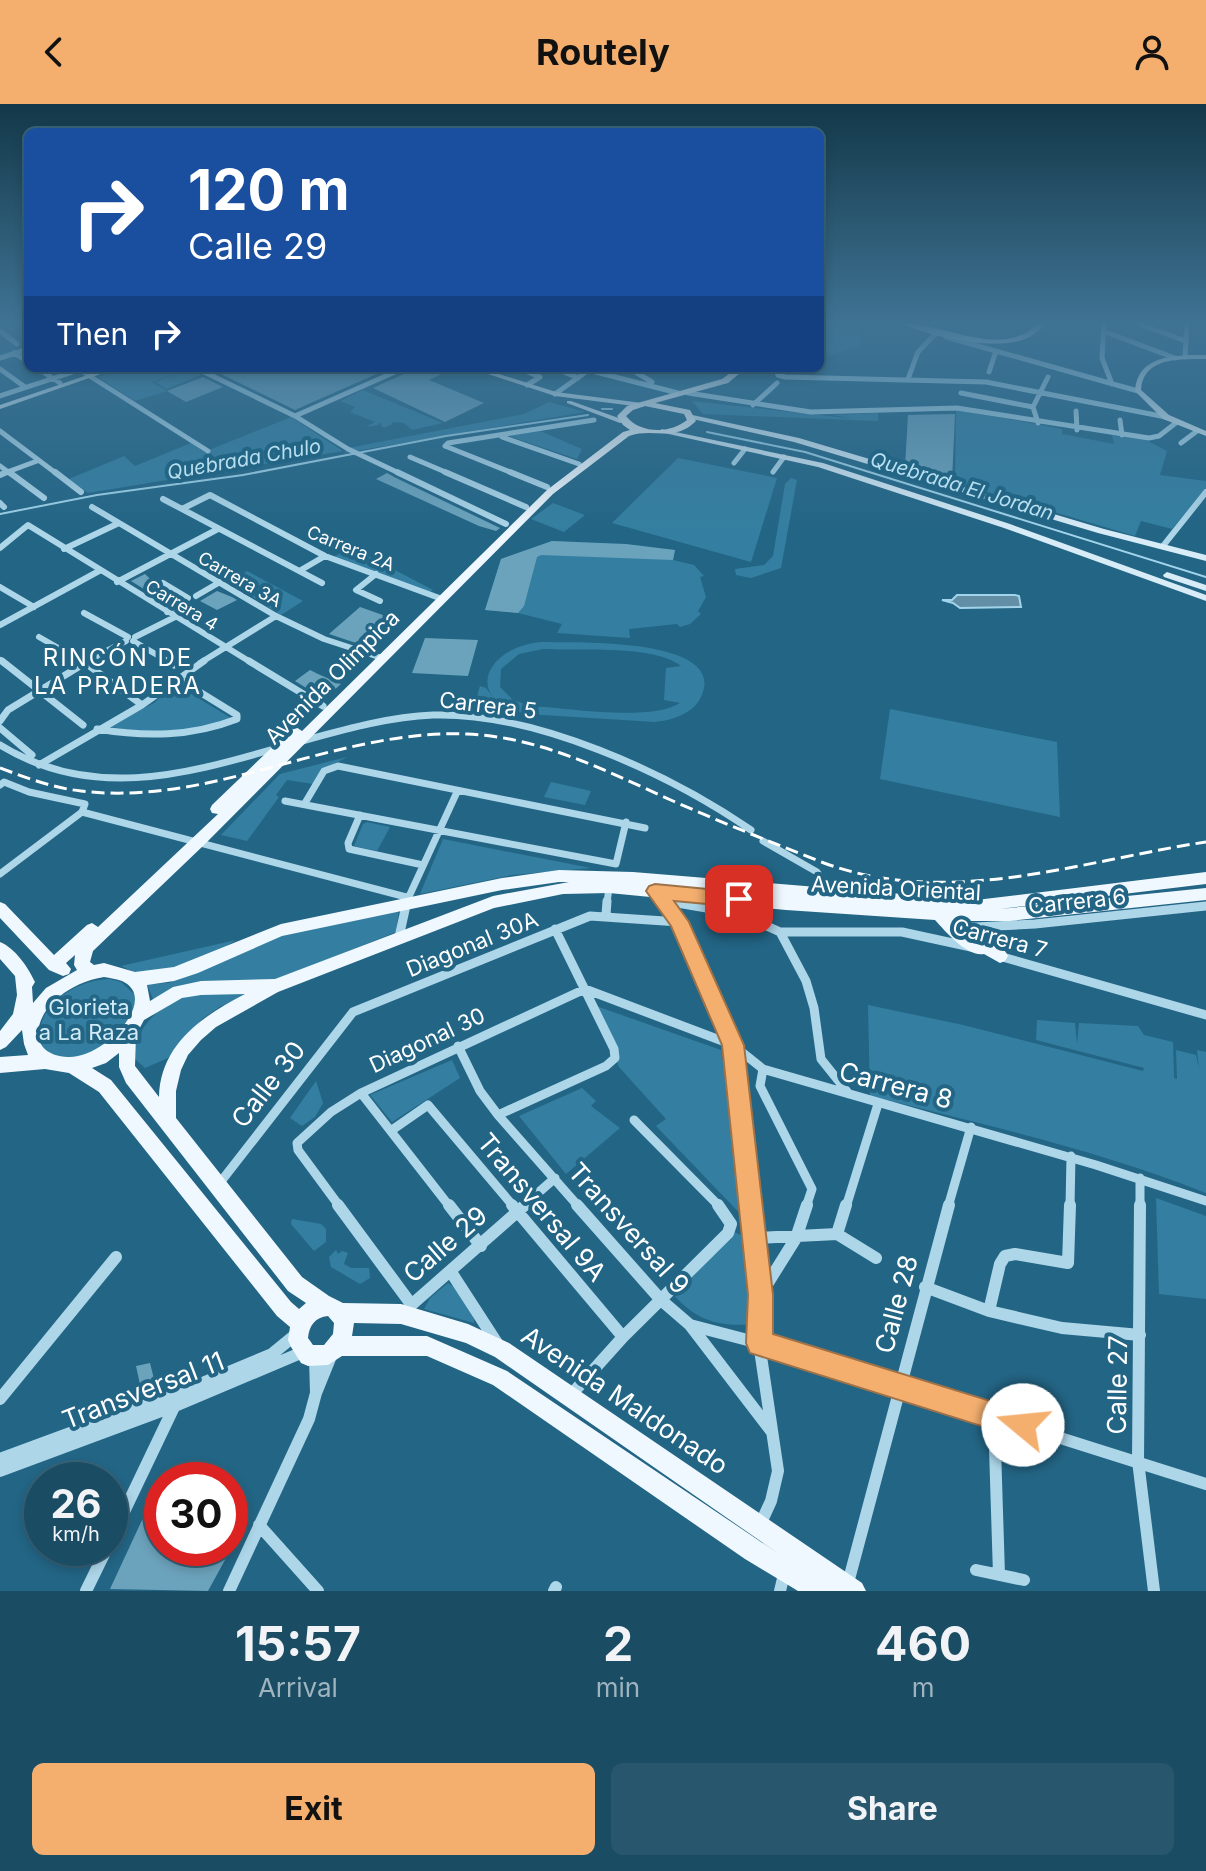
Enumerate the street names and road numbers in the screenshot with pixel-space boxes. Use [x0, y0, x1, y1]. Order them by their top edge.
street label: Carrera 2A [304, 521, 398, 575]
street label: Carrera 3A [195, 547, 285, 611]
street label: Carrera 4 [142, 575, 222, 635]
street label: Avenida Olimpica [259, 604, 405, 750]
street label: Carrera 5 [438, 686, 538, 724]
street label: Avenida Oriental [810, 871, 982, 905]
street label: Carrera 6 [1027, 883, 1127, 919]
street label: Diagonal 30A [402, 906, 542, 982]
street label: Carrera 7 [950, 913, 1050, 963]
street label: Diagonal 30 [365, 1002, 489, 1078]
street label: Calle 30 [225, 1035, 311, 1133]
street label: Carrera 8 [836, 1055, 956, 1115]
street label: Transversal 9A [471, 1127, 613, 1287]
street label: Transversal 9 [562, 1156, 696, 1300]
street label: Calle 29 [397, 1199, 493, 1289]
street label: Calle 28 [868, 1251, 924, 1357]
street label: Avenida Maldonado [516, 1319, 734, 1481]
street label: Calle 27 [1101, 1335, 1133, 1435]
street label: Transversal 11 [58, 1345, 228, 1435]

